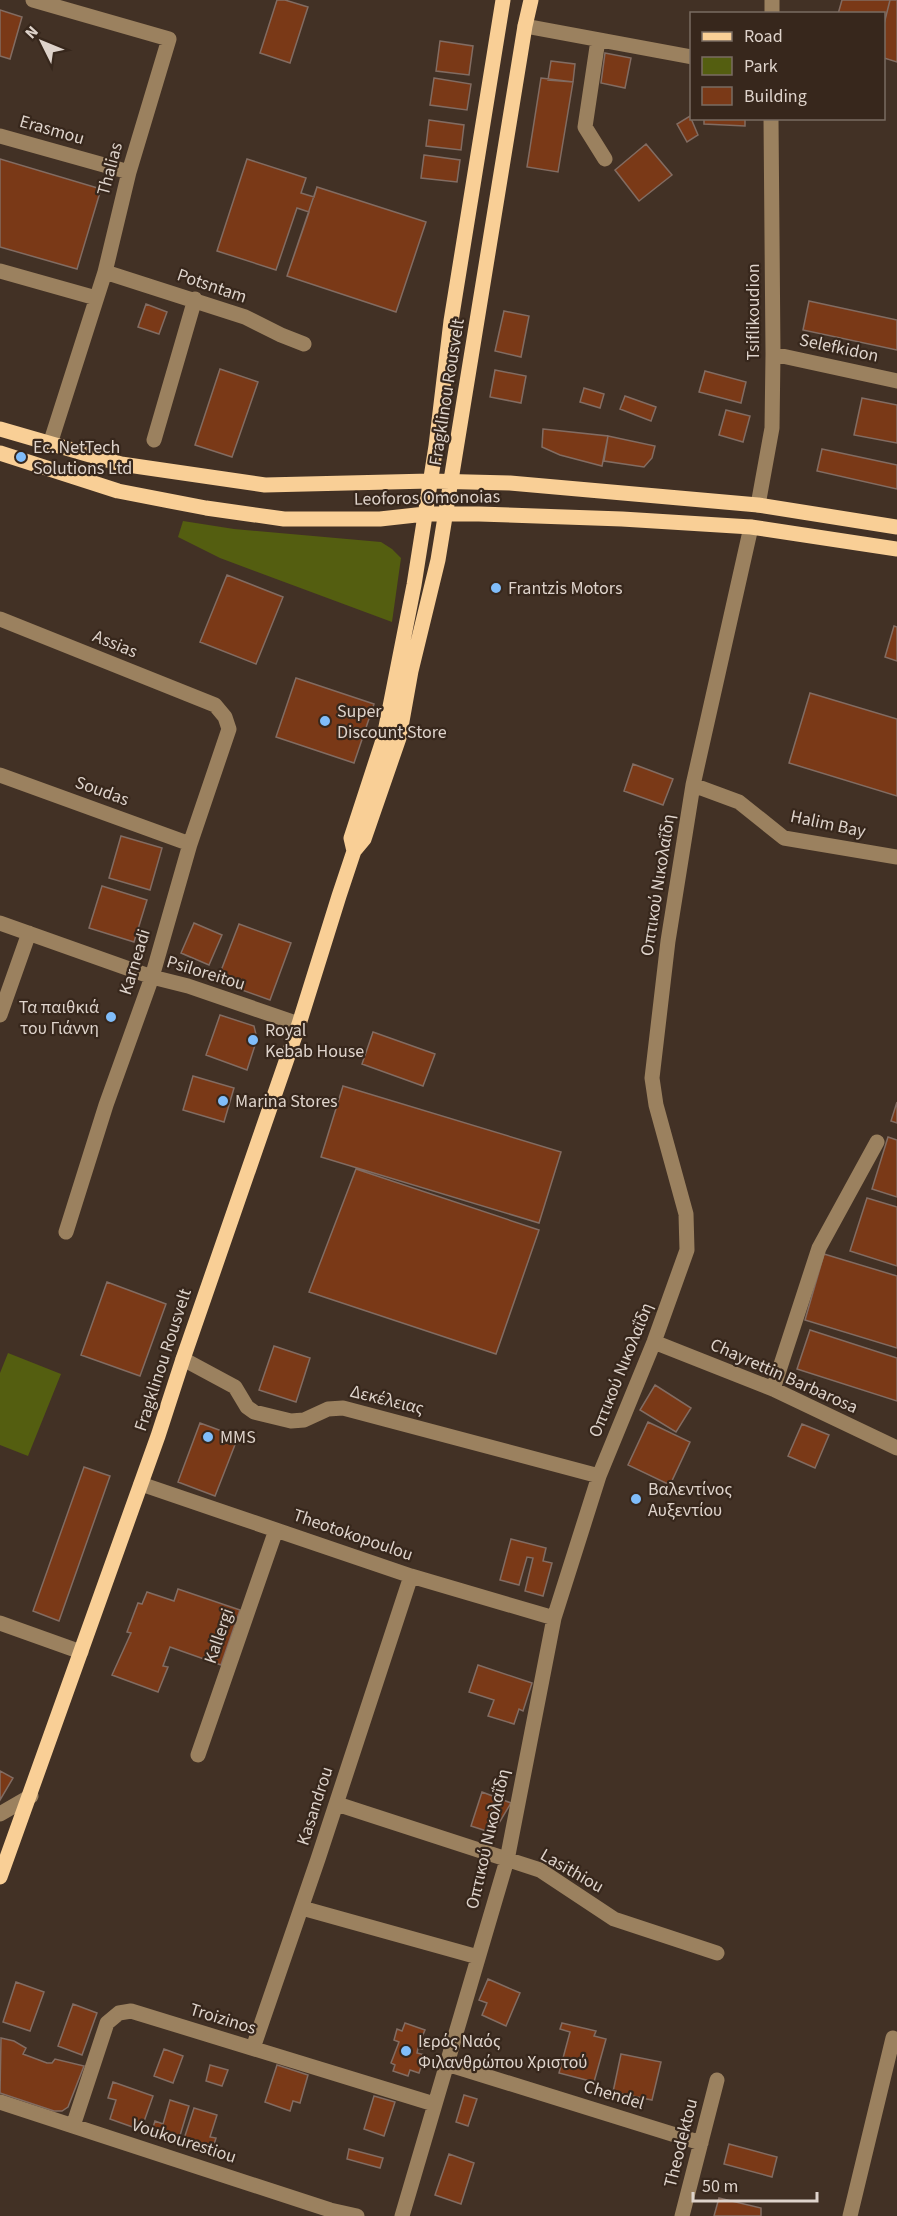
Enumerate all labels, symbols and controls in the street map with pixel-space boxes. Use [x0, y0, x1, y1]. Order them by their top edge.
north arrow [12, 12, 72, 72]
legend [690, 12, 885, 120]
text: N [20, 21, 43, 44]
text: Road [744, 24, 783, 49]
text: Park [744, 54, 778, 79]
text: Building [744, 84, 807, 109]
street label: Erasmou [17, 109, 87, 151]
street label: Thalias [91, 140, 129, 198]
street label: Potsntam [174, 262, 250, 310]
street label: Tsiflikoudion [741, 264, 766, 361]
street label: Fragklinou Rousvelt [423, 317, 471, 467]
street label: Selefkidon [797, 327, 881, 369]
place label: Ec. NetTech Solutions Ltd [33, 435, 132, 481]
marker: Ec. NetTech Solutions Ltd [14, 450, 28, 464]
street label: Leoforos Omonoias [354, 484, 500, 512]
place label: Frantzis Motors [508, 576, 622, 601]
marker: Frantzis Motors [489, 581, 503, 595]
street label: Assias [89, 624, 141, 664]
place label: Super Discount Store [337, 699, 447, 745]
marker: Super Discount Store [318, 714, 332, 728]
street label: Soudas [72, 770, 132, 812]
street label: Halim Bay [788, 804, 869, 844]
street label: Οπτικού Νικολαΐδη [634, 812, 682, 958]
street label: Karneadi [113, 926, 157, 998]
street label: Psiloreitou [164, 949, 248, 997]
place label: Τα παιθκιά του Γιάννη [19, 995, 99, 1041]
marker: Τα παιθκιά του Γιάννη [104, 1010, 118, 1024]
place label: Royal Kebab House [265, 1018, 364, 1064]
marker: Royal Kebab House [246, 1033, 260, 1047]
place label: Marina Stores [235, 1089, 338, 1114]
marker: Marina Stores [216, 1094, 230, 1108]
street label: Fragklinou Rousvelt [128, 1286, 198, 1434]
street label: Οπτικού Νικολαΐδη [583, 1299, 659, 1441]
street label: Chayrettin Barbarosa [706, 1332, 862, 1420]
street label: Δεκέλειας [348, 1379, 427, 1421]
place label: MMS [220, 1425, 256, 1450]
marker: MMS [201, 1430, 215, 1444]
place label: Βαλεντίνος Αυξεντίου [648, 1477, 732, 1523]
marker: Βαλεντίνος Αυξεντίου [629, 1492, 643, 1506]
street label: Theotokopoulou [290, 1503, 416, 1567]
street label: Kallergi [198, 1605, 240, 1667]
street label: Kasandrou [291, 1763, 339, 1849]
street label: Οπτικού Νικολαΐδη [460, 1766, 516, 1912]
street label: Lasithiou [536, 1843, 608, 1899]
street label: Troizinos [187, 1997, 259, 2041]
place label: Ιερός Ναός Φιλανθρώπου Χριστού [418, 2029, 587, 2075]
marker: Ιερός Ναός Φιλανθρώπου Χριστού [399, 2044, 413, 2058]
street label: Chendel [581, 2074, 647, 2116]
street label: Theodektou [658, 2096, 704, 2190]
street label: Voukourestiou [128, 2112, 240, 2170]
scale bar [693, 2165, 818, 2203]
text: 50 m [702, 2174, 738, 2199]

